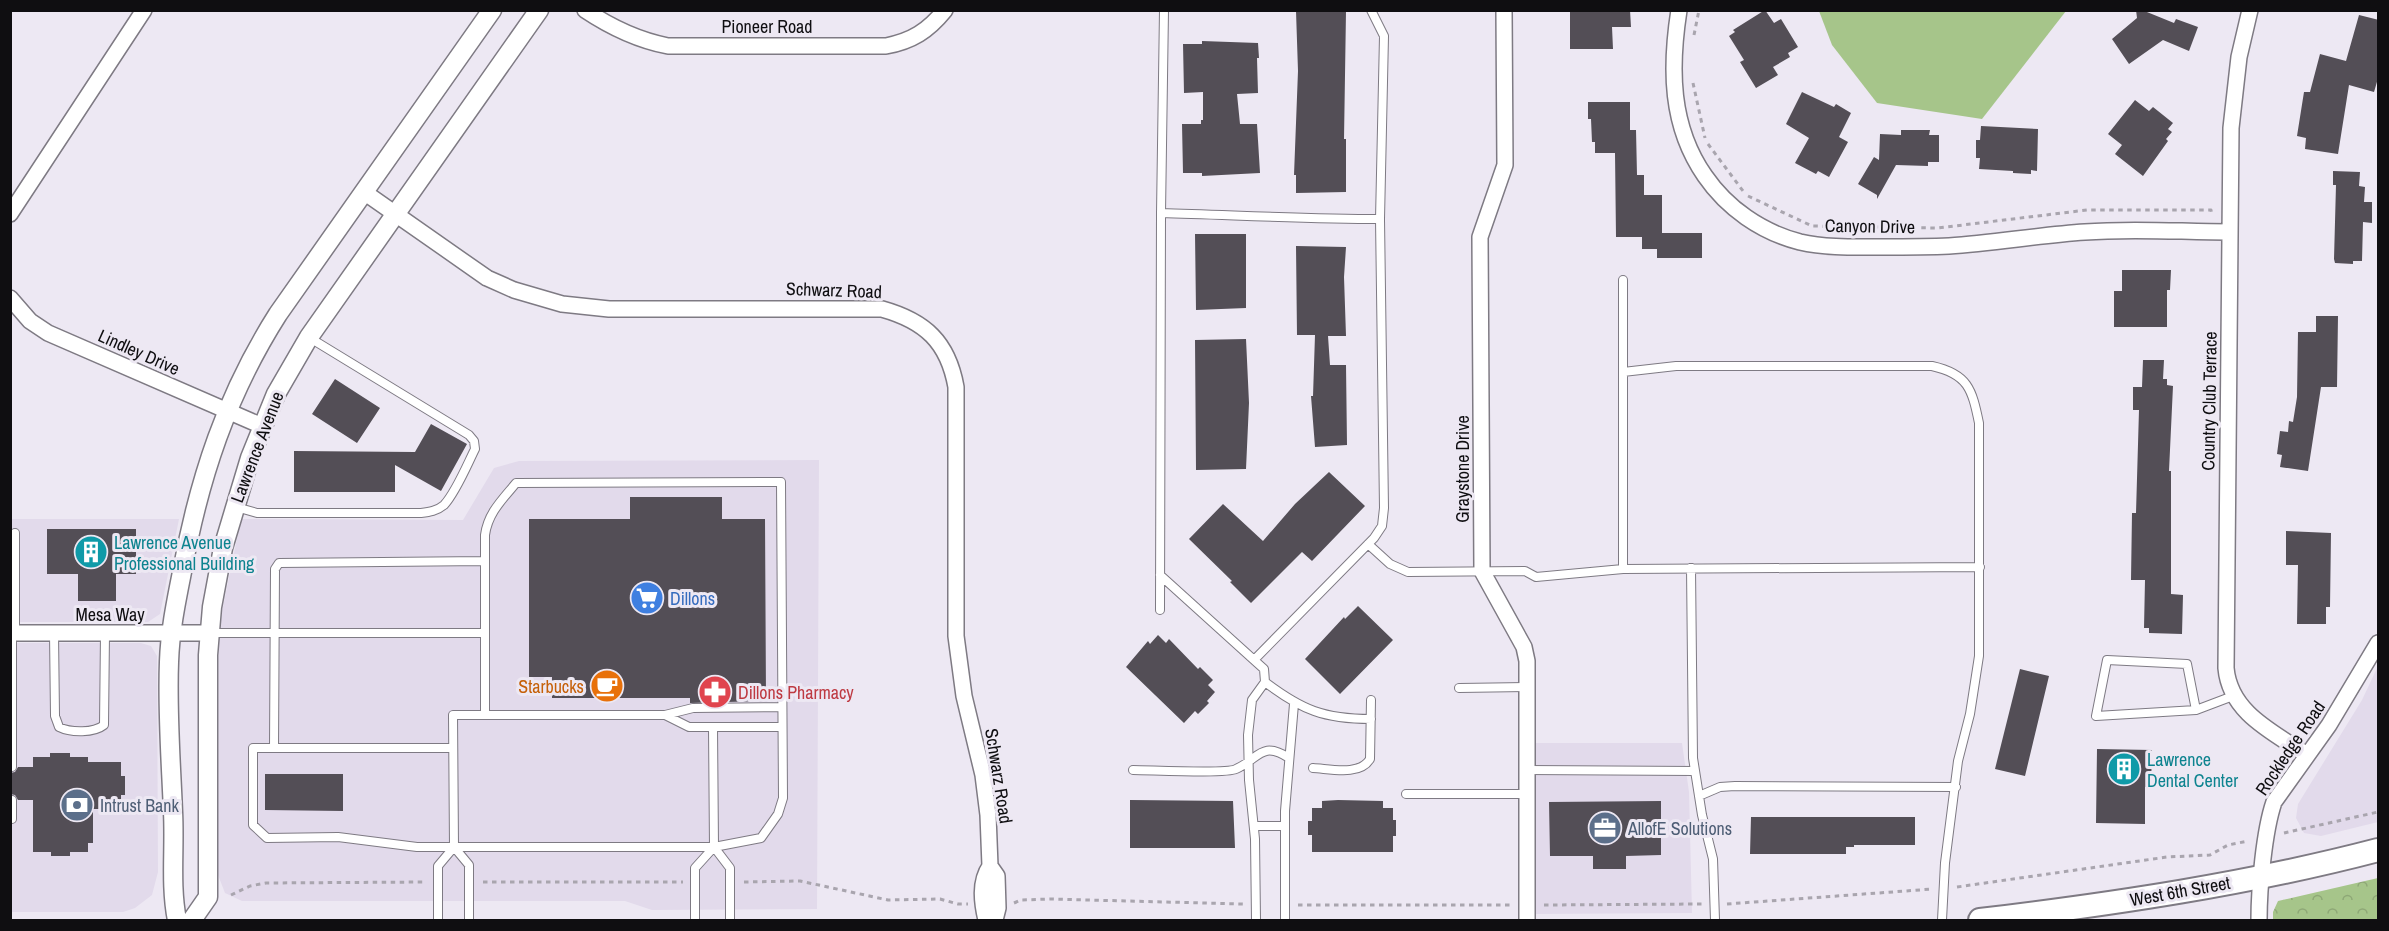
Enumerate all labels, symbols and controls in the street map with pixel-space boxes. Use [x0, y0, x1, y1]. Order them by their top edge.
street label: Pioneer Road [721, 14, 813, 39]
street label: Canyon Drive [1825, 213, 1915, 239]
street label: Schwarz Road [786, 276, 882, 304]
street label: Lindley Drive [94, 323, 184, 381]
street label: Country Club Terrace [2195, 331, 2223, 471]
street label: Lawrence Avenue [224, 388, 290, 506]
street label: Graystone Drive [1450, 415, 1475, 523]
place label: Lawrence Avenue Professional Building [114, 530, 255, 576]
building icon: Lawrence Avenue Professional Building [73, 534, 109, 570]
supermarket icon: Dillons [629, 580, 665, 616]
place label: Dillons [670, 586, 715, 611]
street label: Mesa Way [75, 602, 145, 627]
cafe icon: Starbucks [589, 668, 625, 704]
place label: Starbucks [518, 674, 584, 699]
pharmacy icon: Dillons Pharmacy [697, 674, 733, 710]
place label: Dillons Pharmacy [738, 680, 854, 705]
street label: Rockledge Road [2249, 696, 2331, 800]
street label: Schwarz Road [979, 727, 1019, 825]
place label: Lawrence Dental Center [2147, 747, 2238, 793]
building icon: Lawrence Dental Center [2106, 751, 2142, 787]
bank icon: Intrust Bank [59, 787, 95, 823]
place label: Intrust Bank [100, 793, 179, 818]
office icon: AllofE Solutions [1587, 810, 1623, 846]
place label: AllofE Solutions [1627, 816, 1732, 841]
street label: West 6th Street [2128, 870, 2232, 912]

